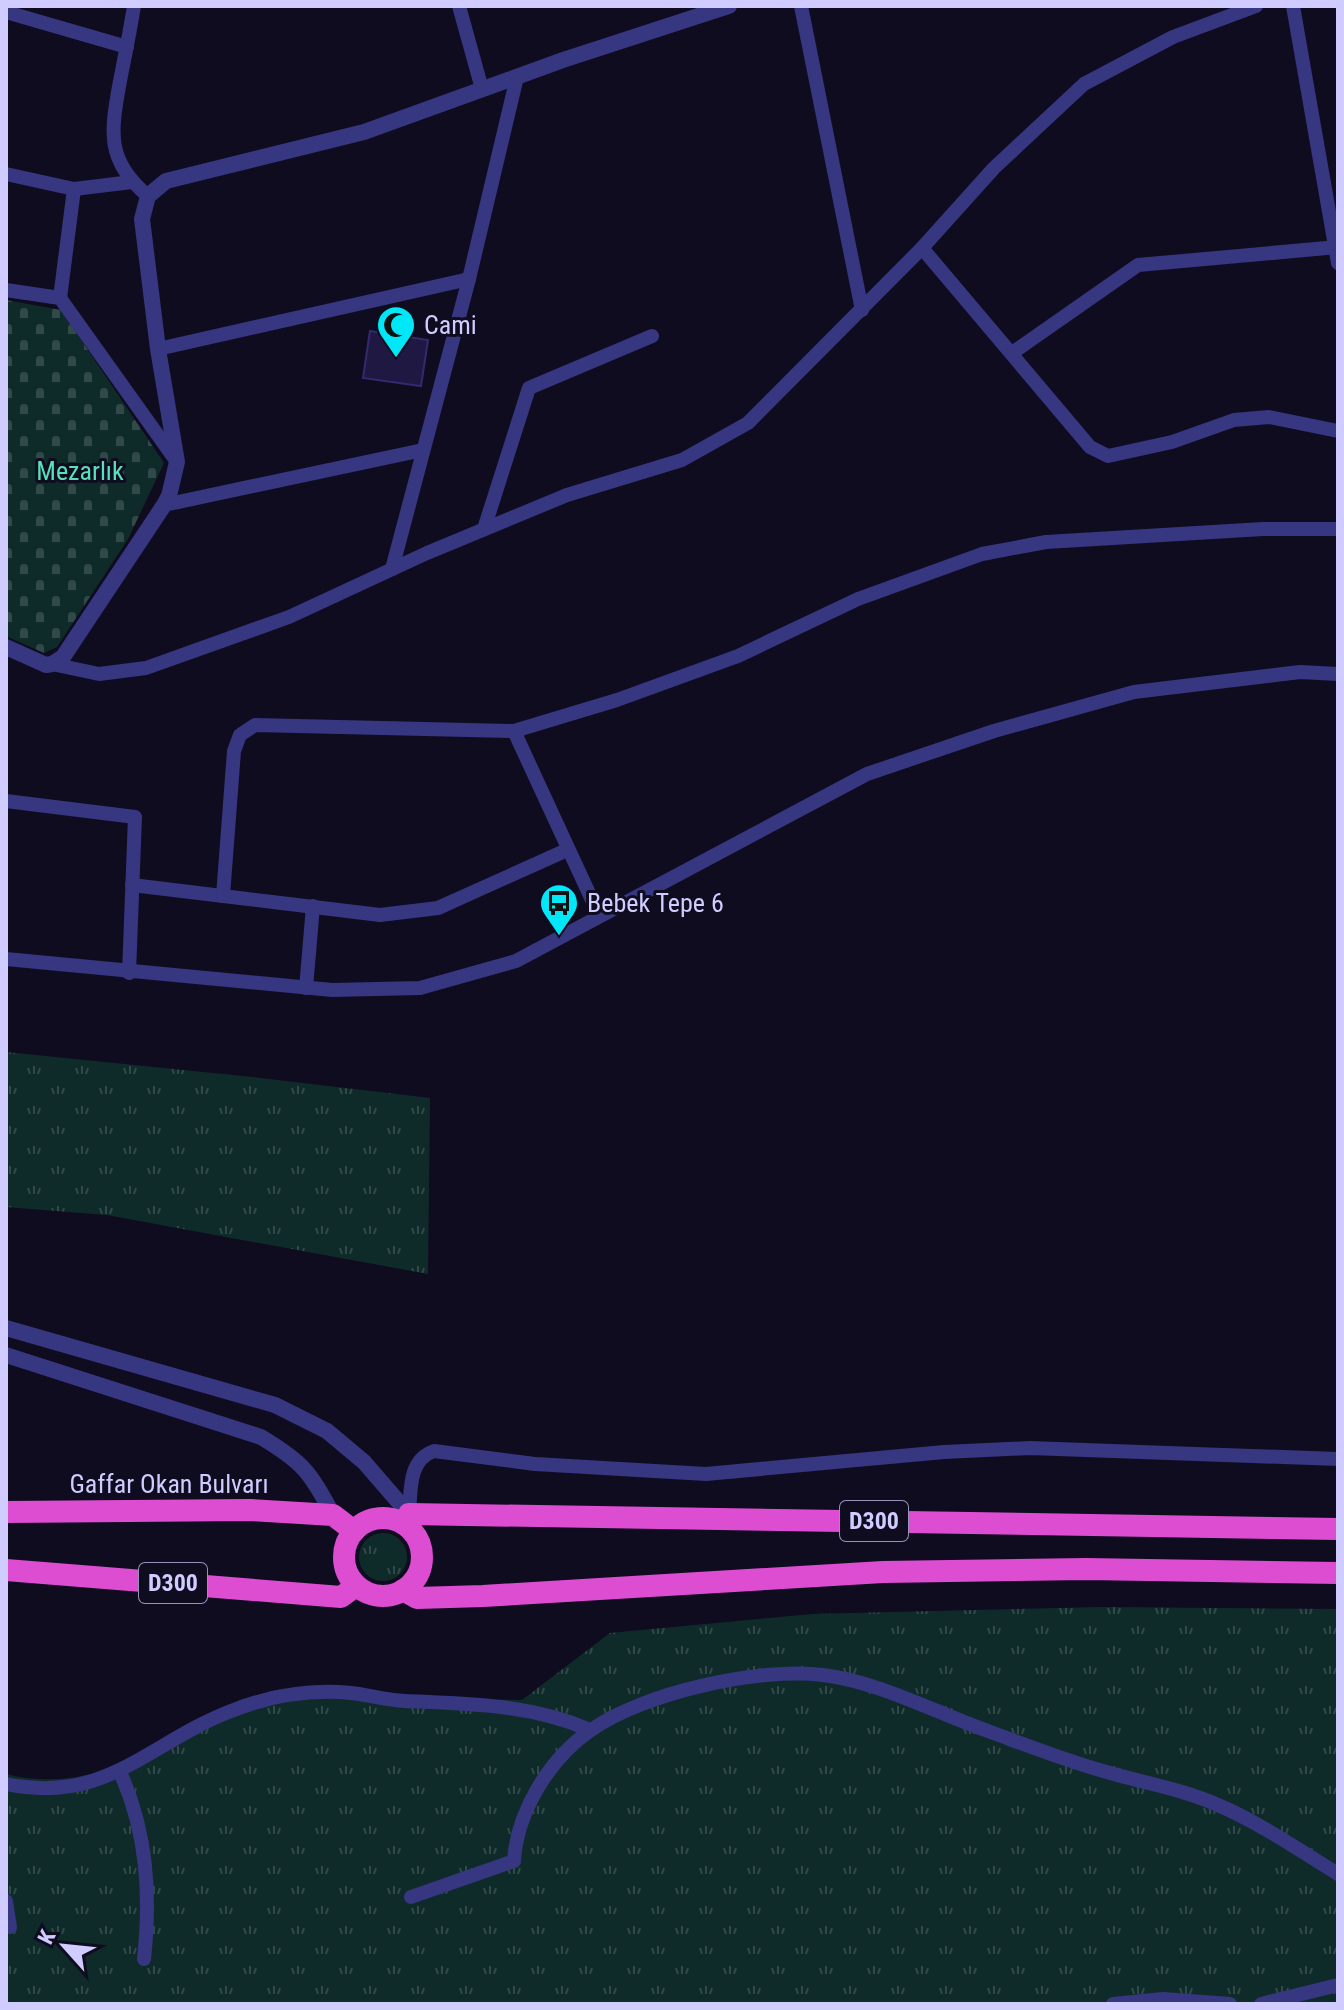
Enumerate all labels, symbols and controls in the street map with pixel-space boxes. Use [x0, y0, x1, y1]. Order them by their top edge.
mosque icon: Cami [375, 304, 417, 359]
place label: Cami [424, 310, 477, 340]
park label: Mezarlık [36, 456, 124, 486]
bus stop icon: Bebek Tepe 6 [538, 882, 580, 937]
place label: Bebek Tepe 6 [587, 888, 724, 918]
street label: Gaffar Okan Bulvarı [69, 1469, 269, 1499]
road number: D300 [840, 1501, 908, 1541]
road number: D300 [139, 1563, 207, 1603]
north arrow [24, 1906, 104, 1986]
text: K [33, 1925, 61, 1948]

